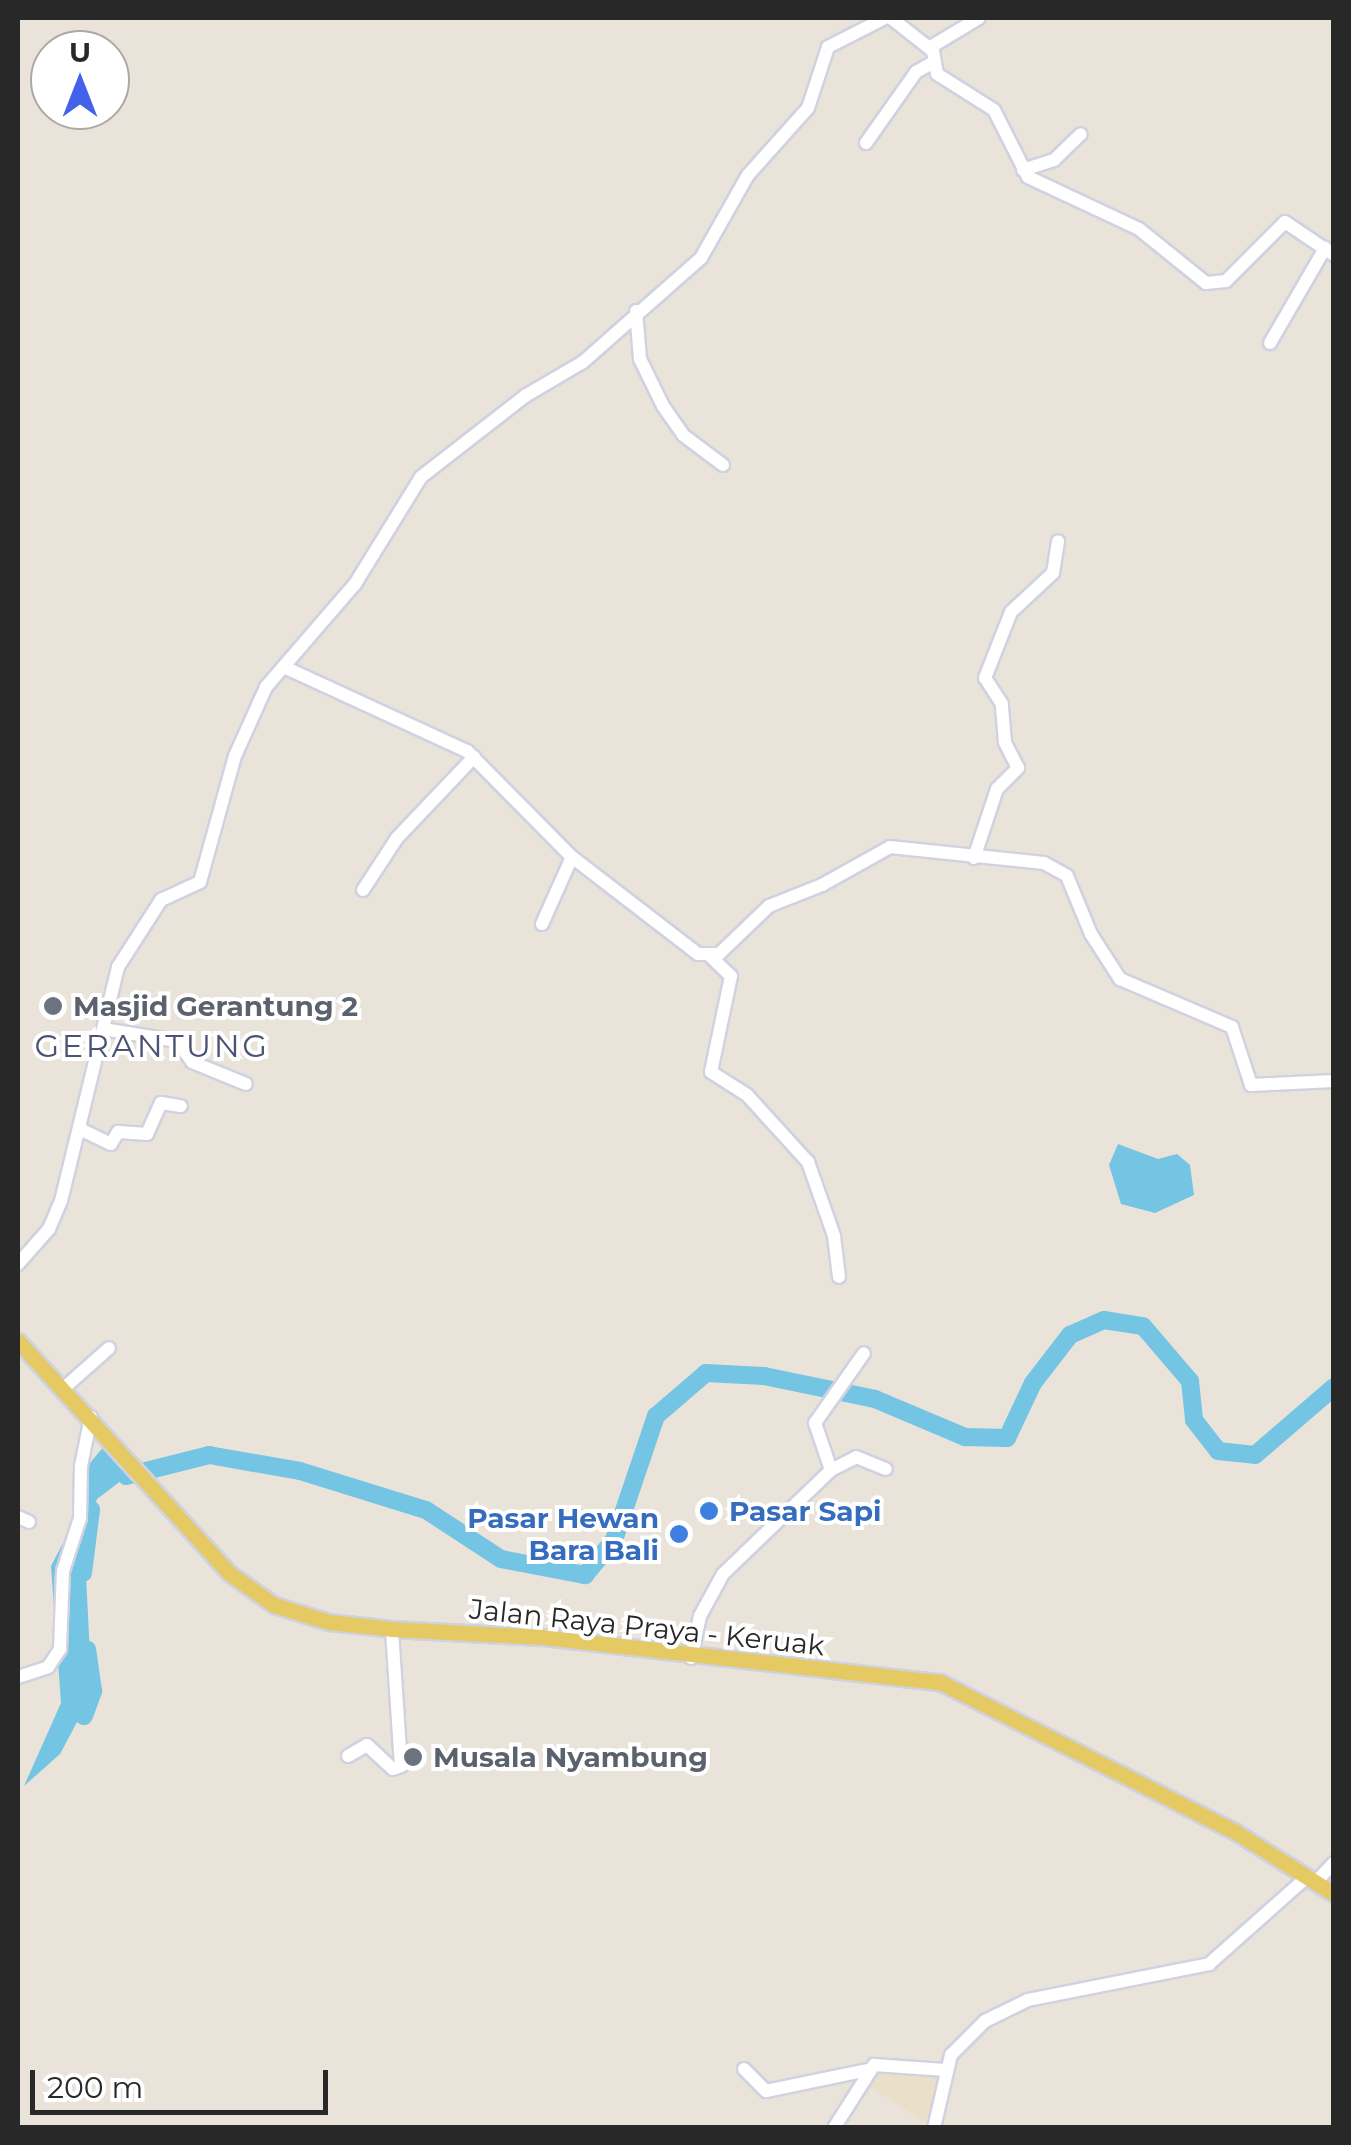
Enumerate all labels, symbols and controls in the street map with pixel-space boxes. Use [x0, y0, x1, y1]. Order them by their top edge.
north arrow [30, 30, 130, 130]
text: U [69, 35, 91, 69]
place label: Masjid Gerantung 2 [73, 989, 358, 1023]
marker: Masjid Gerantung 2 [42, 995, 64, 1017]
district label: GERANTUNG [35, 1027, 269, 1065]
place label: Pasar Sapi [729, 1494, 881, 1528]
marker: Pasar Sapi [698, 1500, 720, 1522]
place label: Pasar Hewan Bara Bali [467, 1501, 659, 1567]
marker: Pasar Hewan Bara Bali [668, 1523, 690, 1545]
street label: Jalan Raya Praya - Keruak [468, 1592, 826, 1662]
place label: Musala Nyambung [433, 1740, 708, 1774]
marker: Musala Nyambung [402, 1746, 424, 1768]
scale bar [35, 2050, 332, 2112]
text: 200 m [47, 2069, 143, 2106]

